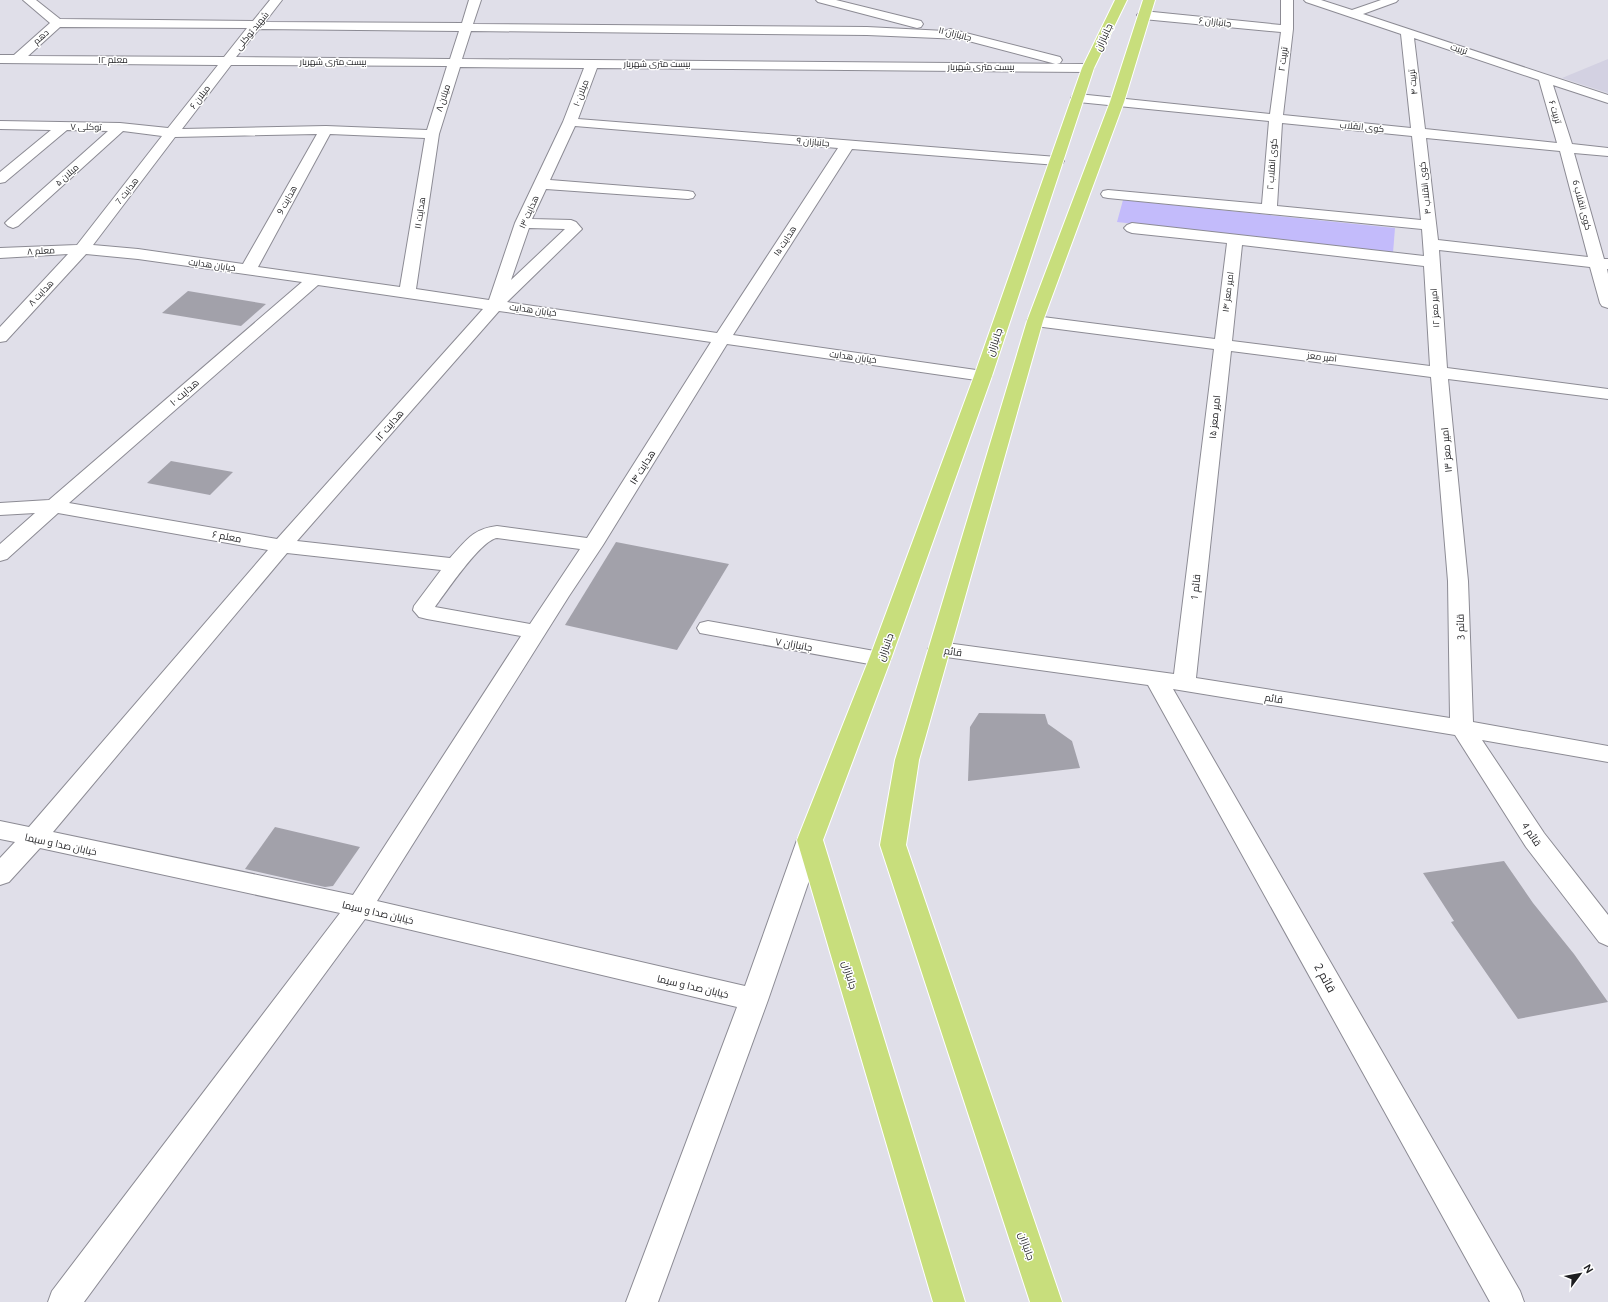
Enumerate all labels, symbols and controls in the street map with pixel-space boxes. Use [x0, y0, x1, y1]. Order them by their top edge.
street label: شهید توکلی [233, 10, 271, 52]
street label: جانبازان ۶ [1198, 15, 1232, 29]
street label: جانبازان [1092, 22, 1115, 53]
street label: جانبازان ۱۱ [937, 25, 973, 43]
street label: دهم [31, 27, 51, 47]
street label: تربیت [1449, 42, 1469, 57]
street label: تربیت ۲ [1277, 46, 1290, 72]
street label: معلم ۱۲ [98, 55, 128, 66]
street label: بیست متری شهریار [299, 57, 366, 67]
street label: بیست متری شهریار [623, 59, 690, 69]
street label: بیست متری شهریار [947, 62, 1014, 72]
street label: تربیت ۴ [1406, 68, 1420, 95]
street label: میلان ۱۰ [571, 78, 591, 108]
street label: میلان ۶ [188, 83, 212, 111]
street label: میلان ۸ [434, 83, 452, 113]
street label: تربیت ۶ [1547, 99, 1563, 125]
street label: کوی انقلاب [1339, 120, 1385, 134]
street label: توکلی ۷ [70, 122, 102, 132]
street label: جانبازان ۹ [796, 136, 830, 148]
street label: کوی انقلاب ۲ [1265, 138, 1279, 190]
street label: کوی انقلاب ۴ [1417, 161, 1433, 215]
street label: میلان ۵ [53, 162, 81, 188]
street label: هدایت 7 [113, 176, 141, 206]
street label: کوی انقلاب 6 [1570, 179, 1594, 231]
street label: هدایت 9 [275, 184, 299, 216]
street label: هدایت ۱۳ [517, 194, 541, 230]
street label: هدایت ۱۱ [413, 197, 427, 229]
street label: هدایت ۱۵ [772, 224, 798, 258]
street label: معلم ۸ [27, 245, 55, 258]
street label: خیابان هدایت [188, 257, 236, 273]
street label: امیر معز ۱۴ [1221, 271, 1235, 313]
street label: هدایت ۸ [26, 278, 56, 308]
street label: امیر معز ۱۲ [1429, 288, 1441, 328]
street label: خیابان هدایت [509, 302, 557, 318]
street label: جانبازان [985, 327, 1005, 358]
street label: خیابان هدایت [829, 349, 877, 365]
street label: امیر معز [1306, 350, 1337, 364]
street label: هدایت ۱۰ [168, 377, 201, 408]
street label: امیر معز ۱۵ [1207, 395, 1222, 439]
street label: هدایت ۱۲ [373, 408, 406, 443]
street label: امیر معز ۱۳ [1439, 427, 1454, 473]
street label: هدایت ۱۴ [627, 448, 657, 487]
street label: معلم ۶ [211, 529, 242, 546]
street label: قائم 1 [1189, 573, 1204, 601]
street label: قائم 3 [1455, 614, 1468, 640]
street label: جانبازان [875, 632, 897, 663]
street label: جانبازان ۷ [774, 636, 813, 654]
street label: قائم [943, 645, 963, 660]
street label: قائم [1264, 692, 1284, 707]
street label: قائم 4 [1518, 820, 1543, 849]
street label: خیابان صدا و سیما [24, 831, 98, 858]
street label: خیابان صدا و سیما [341, 899, 415, 927]
street label: جانبازان [839, 960, 859, 991]
street label: قائم 2 [1310, 961, 1339, 996]
street label: خیابان صدا و سیما [656, 973, 730, 1001]
street label: جانبازان [1016, 1231, 1036, 1262]
north arrow [1560, 1254, 1600, 1294]
text: N [1581, 1262, 1596, 1275]

